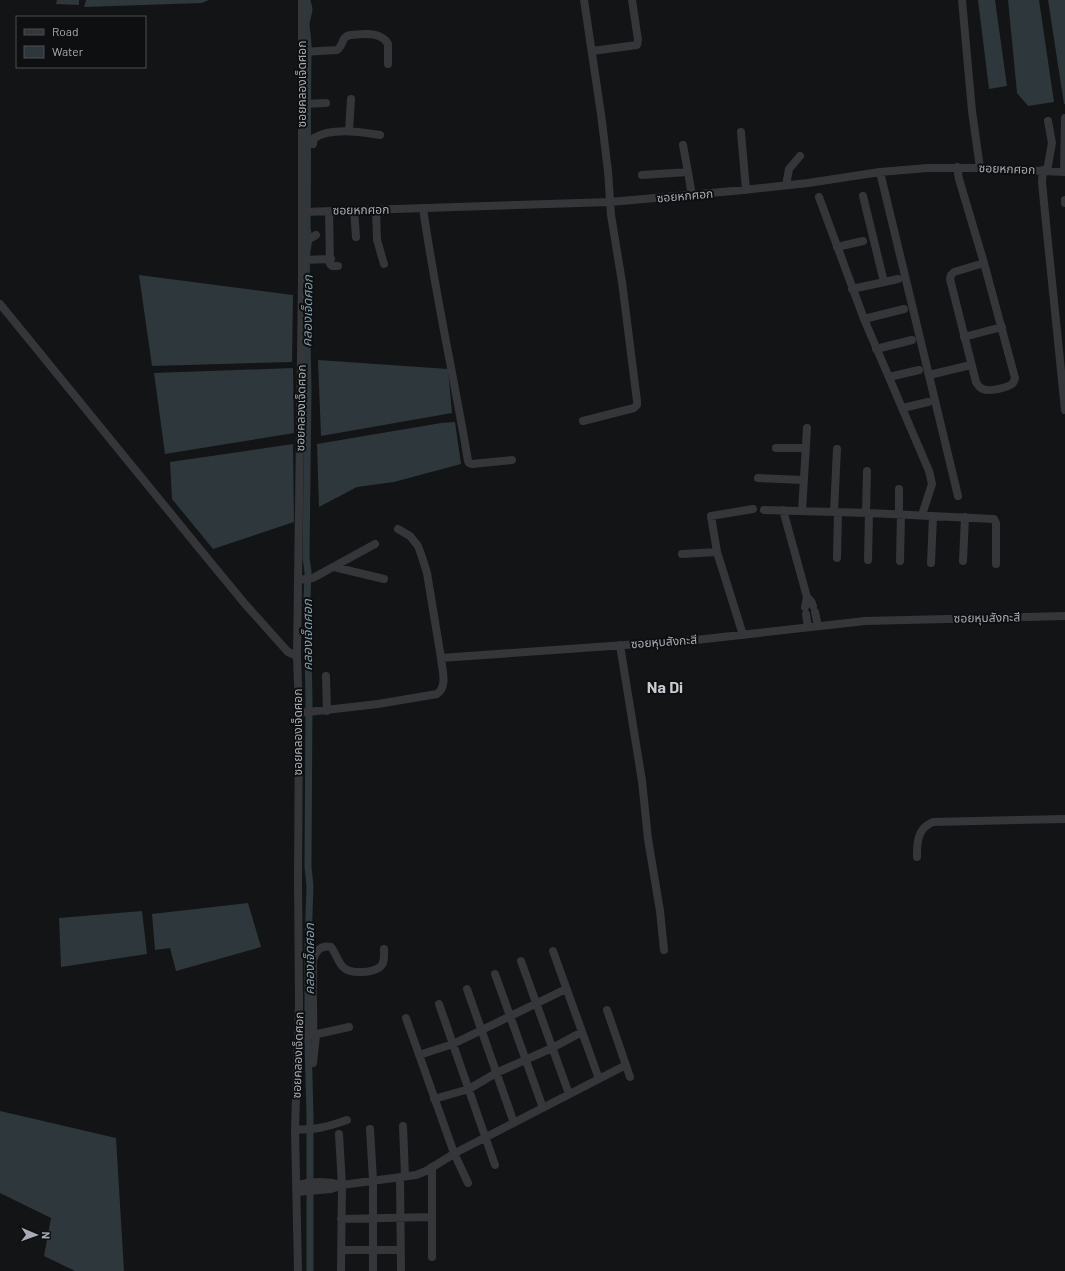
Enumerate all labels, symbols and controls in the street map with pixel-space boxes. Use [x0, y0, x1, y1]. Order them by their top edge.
legend [16, 16, 146, 68]
text: Road [52, 24, 79, 38]
street label: ซอยคลองเจ็ดศอก [294, 41, 308, 127]
text: Water [52, 44, 84, 58]
street label: ซอยหกศอก [979, 160, 1036, 176]
street label: ซอยหกศอก [656, 186, 714, 204]
street label: ซอยหกศอก [333, 202, 389, 216]
water label: คลองเจ็ดศอก [298, 274, 316, 347]
street label: ซอยคลองเจ็ดศอก [292, 364, 308, 452]
water label: คลองเจ็ดศอก [299, 598, 315, 671]
street label: ซอยหุบสังกะสี [954, 609, 1020, 626]
street label: ซอยหุบสังกะสี [630, 632, 698, 651]
district label: Na Di [647, 677, 683, 696]
street label: ซอยคลองเจ็ดศอก [290, 689, 304, 775]
water label: คลองเจ็ดศอก [301, 922, 317, 995]
street label: ซอยคลองเจ็ดศอก [288, 1011, 306, 1099]
north arrow [16, 1215, 56, 1255]
text: N [40, 1231, 53, 1239]

